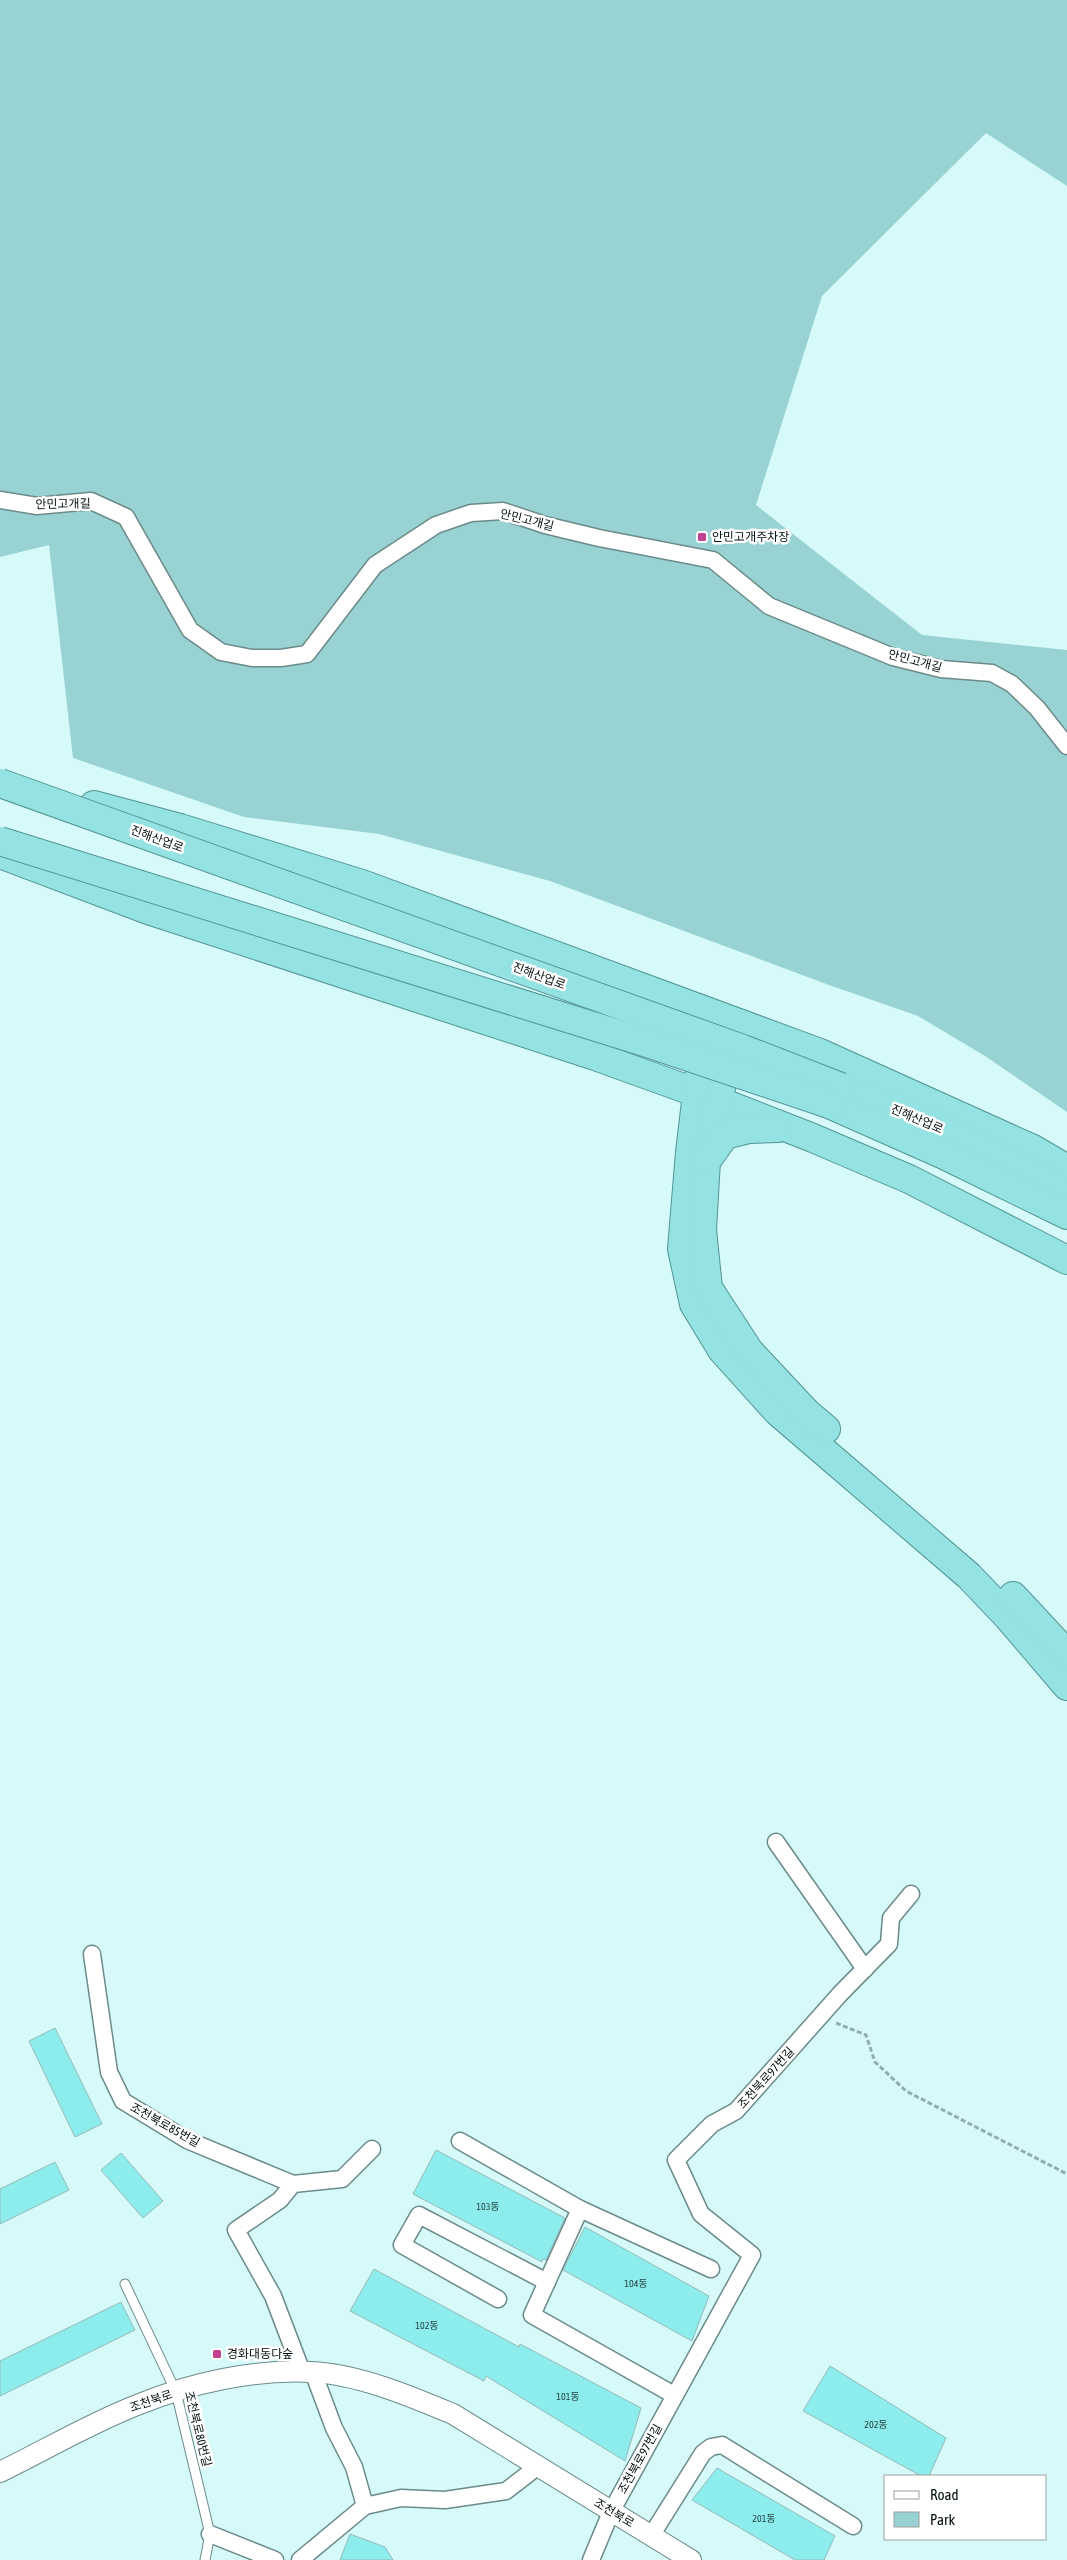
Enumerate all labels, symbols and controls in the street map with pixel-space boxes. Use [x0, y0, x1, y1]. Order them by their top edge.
street label: 안민고개길 [35, 497, 91, 511]
street label: 안민고개길 [499, 507, 555, 533]
place label: 안민고개주차장 [712, 530, 789, 544]
marker: 안민고개주차장 [696, 531, 708, 543]
street label: 안민고개길 [887, 647, 943, 675]
street label: 진해산업로 [129, 823, 185, 855]
street label: 진해산업로 [511, 960, 567, 992]
street label: 진해산업로 [889, 1102, 945, 1136]
street label: 조천북로97번길 [735, 2045, 797, 2111]
street label: 조천북로85번길 [128, 2100, 202, 2150]
house number: 103동 [476, 2201, 500, 2212]
house number: 104동 [624, 2278, 648, 2289]
house number: 102동 [415, 2320, 439, 2331]
place label: 경화대동다숲 [227, 2347, 293, 2361]
marker: 경화대동다숲 [211, 2348, 223, 2360]
street label: 조천북로 [128, 2387, 174, 2415]
street label: 조천북로80번길 [182, 2390, 214, 2468]
house number: 101동 [556, 2391, 580, 2402]
house number: 202동 [864, 2419, 888, 2430]
street label: 조천북로97번길 [615, 2422, 665, 2496]
legend [884, 2475, 1047, 2540]
text: Road [930, 2486, 959, 2503]
street label: 조천북로 [591, 2496, 637, 2530]
text: Park [930, 2511, 955, 2528]
house number: 201동 [752, 2513, 776, 2524]

